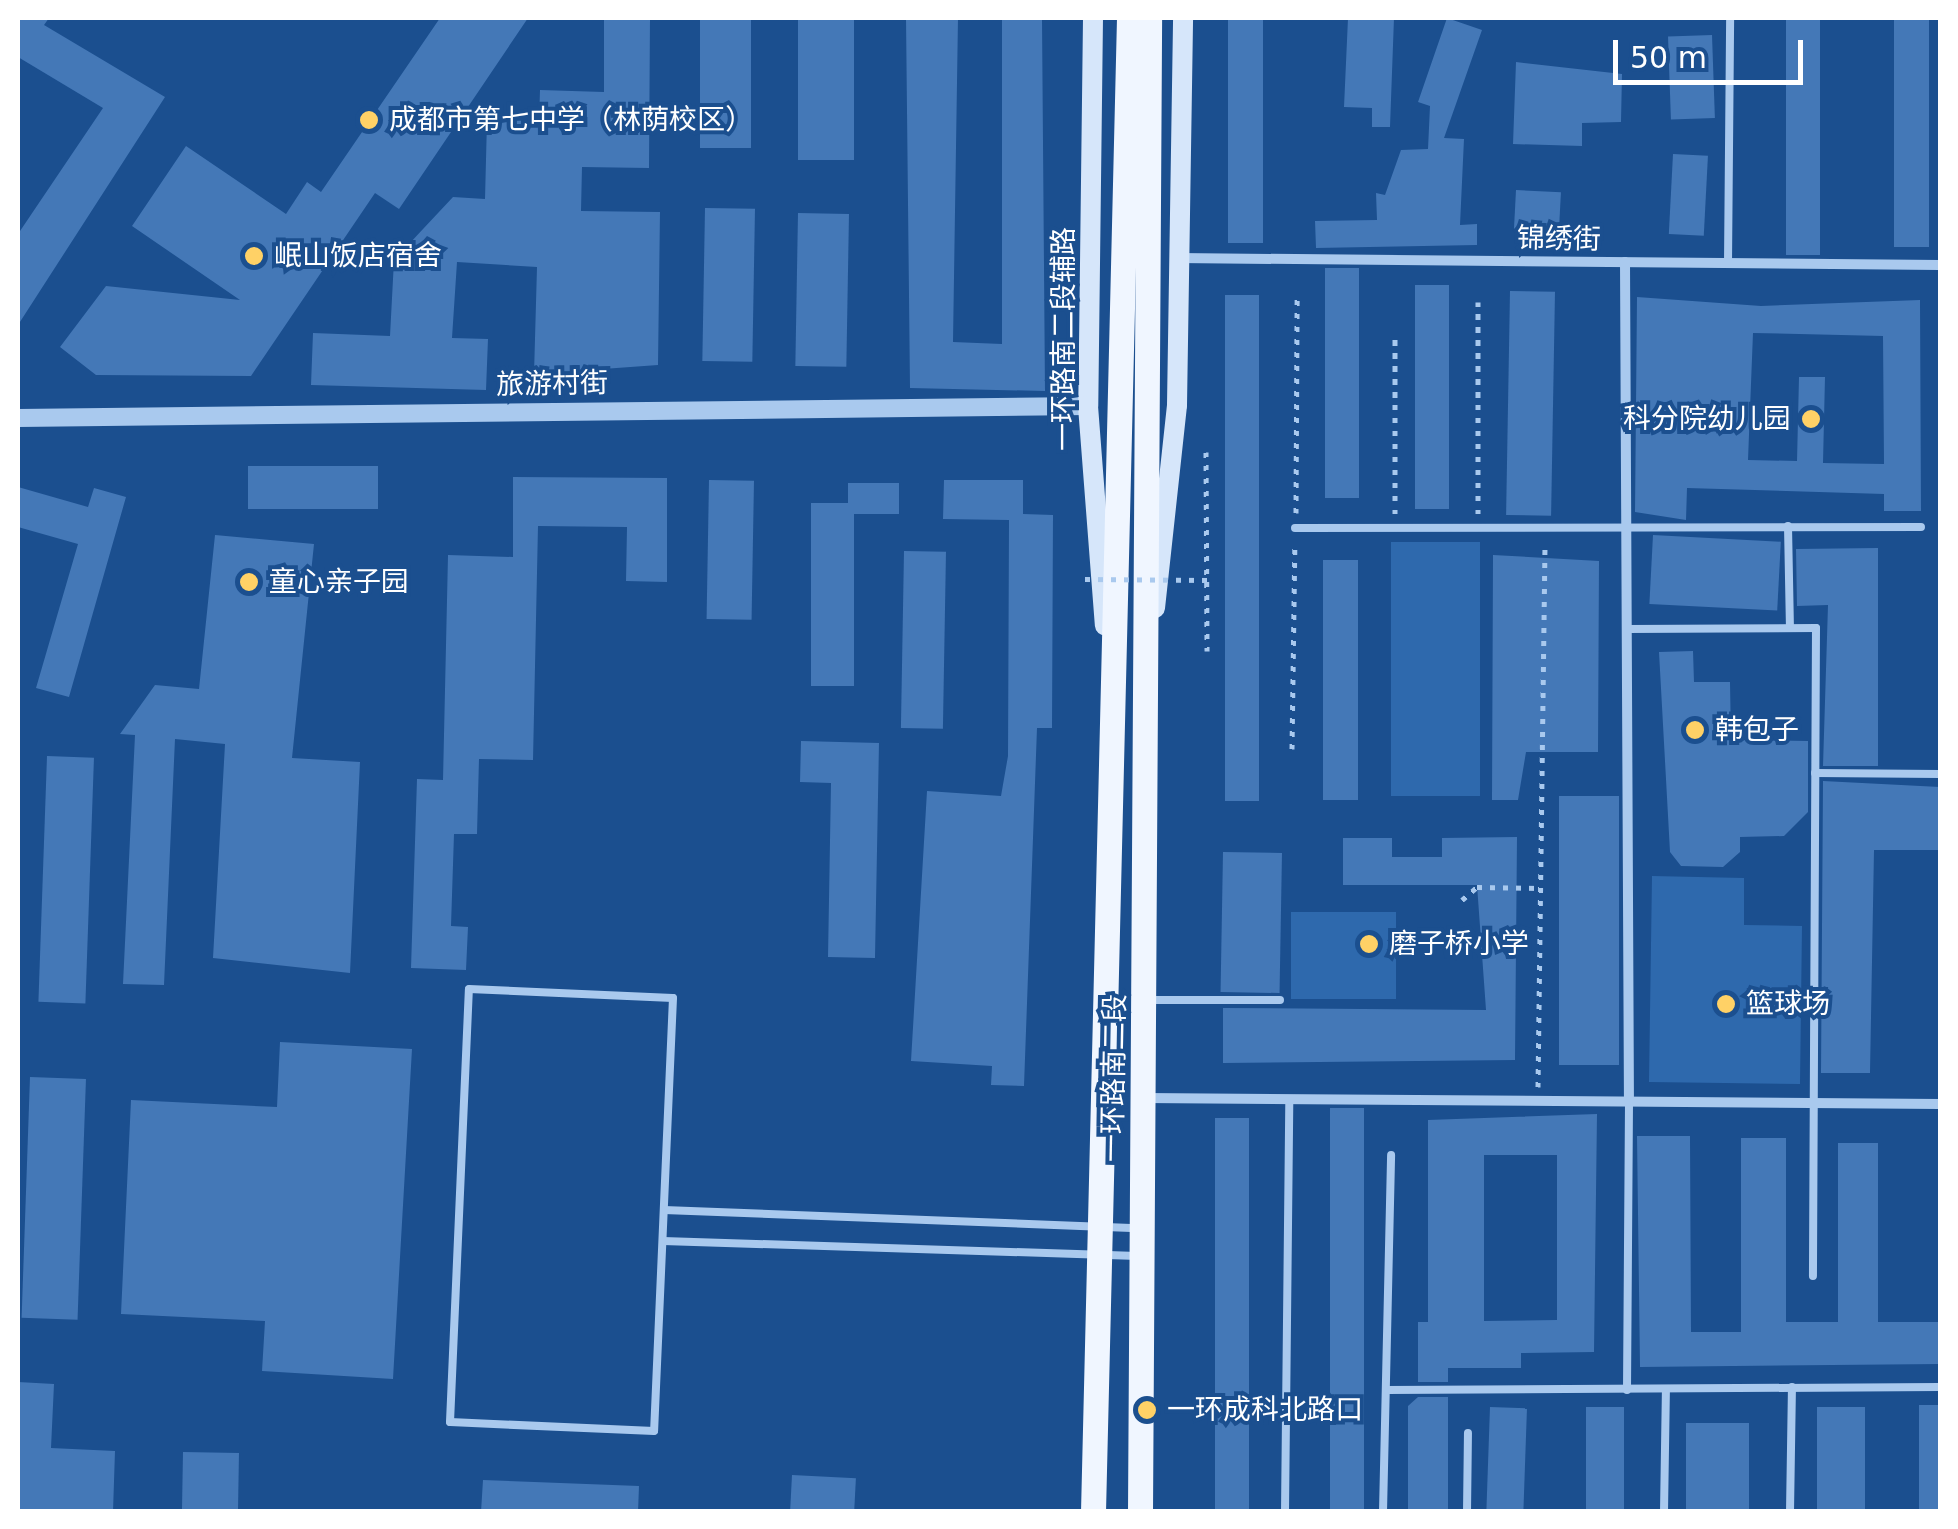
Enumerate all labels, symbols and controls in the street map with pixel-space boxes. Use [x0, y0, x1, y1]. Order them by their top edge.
scale bar [1618, 20, 1808, 82]
text: 50 m [1630, 40, 1707, 75]
place label: 成都市第七中学（林荫校区） [389, 103, 753, 137]
marker: 成都市第七中学（林荫校区） [358, 109, 380, 131]
street label: 锦绣街 [1517, 221, 1601, 257]
street label: 一环路南二段辅路 [1047, 227, 1081, 451]
place label: 岷山饭店宿舍 [274, 239, 442, 273]
marker: 岷山饭店宿舍 [243, 245, 265, 267]
street label: 旅游村街 [496, 366, 608, 402]
place label: 科分院幼儿园 [1623, 402, 1791, 436]
marker: 科分院幼儿园 [1800, 408, 1822, 430]
place label: 童心亲子园 [269, 565, 409, 599]
marker: 童心亲子园 [238, 571, 260, 593]
place label: 韩包子 [1715, 713, 1799, 747]
marker: 韩包子 [1684, 719, 1706, 741]
place label: 磨子桥小学 [1389, 927, 1529, 961]
marker: 磨子桥小学 [1358, 933, 1380, 955]
place label: 篮球场 [1746, 987, 1830, 1021]
marker: 篮球场 [1715, 993, 1737, 1015]
street label: 一环路南二段 [1096, 994, 1132, 1162]
place label: 一环成科北路口 [1167, 1393, 1363, 1427]
marker: 一环成科北路口 [1136, 1399, 1158, 1421]

